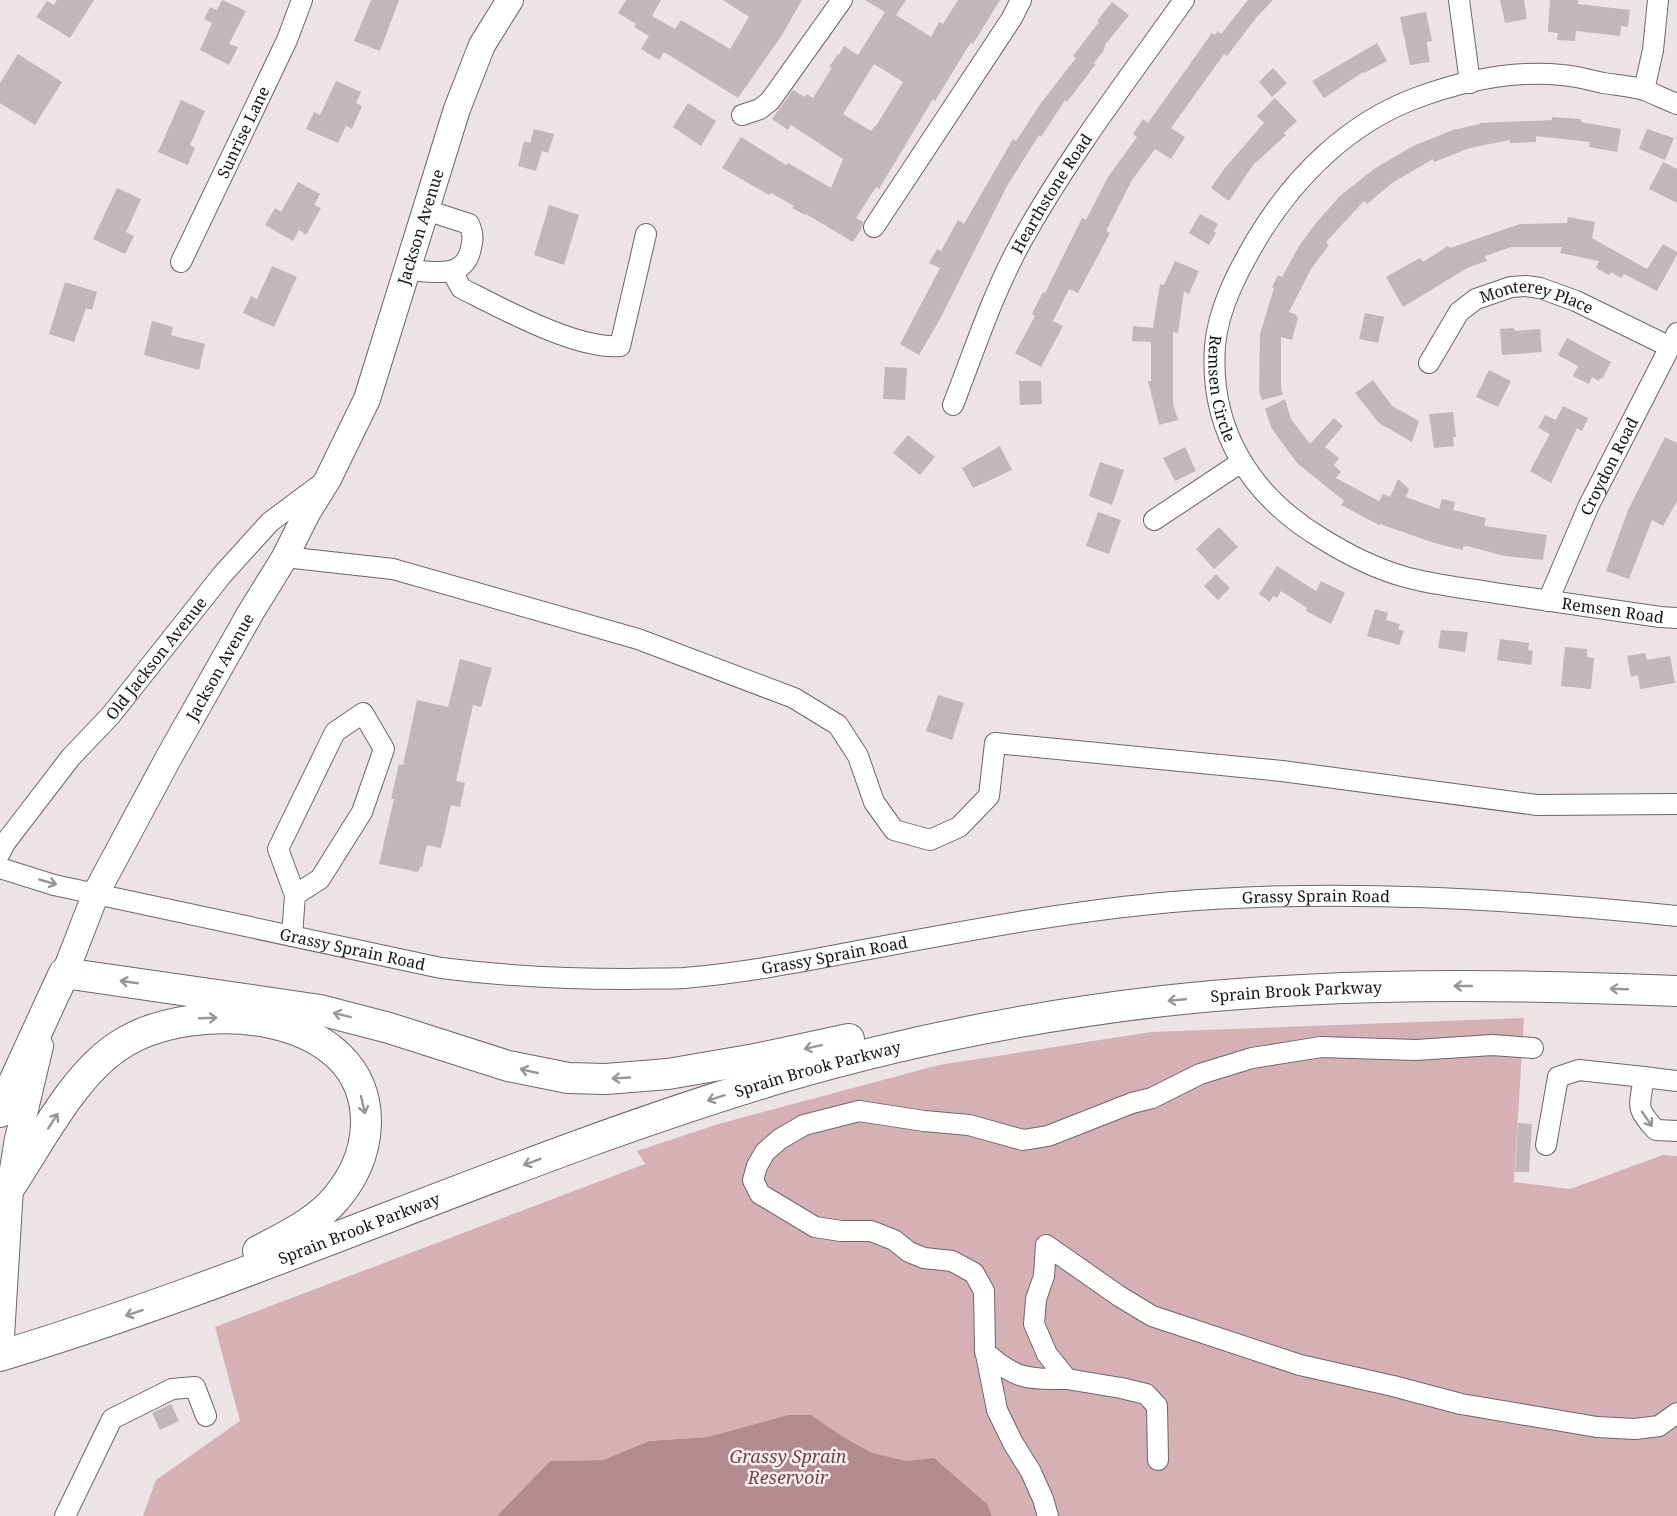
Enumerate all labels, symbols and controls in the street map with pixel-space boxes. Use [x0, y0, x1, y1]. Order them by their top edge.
street label: Sunrise Lane [212, 82, 274, 182]
street label: Hearthstone Road [1006, 129, 1097, 257]
street label: Jackson Avenue [392, 166, 449, 289]
street label: Monterey Place [1477, 275, 1597, 319]
street label: Remsen Circle [1203, 334, 1241, 445]
street label: Croydon Road [1575, 413, 1643, 519]
street label: Old Jackson Avenue [100, 592, 212, 724]
street label: Remsen Road [1560, 592, 1666, 628]
street label: Jackson Avenue [180, 609, 259, 725]
one-way arrow [38, 877, 57, 889]
street label: Grassy Sprain Road [1241, 885, 1390, 909]
street label: Grassy Sprain Road [278, 923, 428, 975]
street label: Grassy Sprain Road [760, 931, 909, 979]
one-way arrow [120, 976, 139, 987]
street label: Sprain Brook Parkway [1210, 976, 1383, 1007]
one-way arrow [1453, 980, 1473, 992]
one-way arrow [1609, 983, 1629, 995]
one-way arrow [1167, 995, 1187, 1006]
one-way arrow [333, 1009, 352, 1021]
one-way arrow [198, 1013, 218, 1024]
street label: Sprain Brook Parkway [732, 1035, 904, 1102]
one-way arrow [804, 1042, 824, 1053]
one-way arrow [520, 1065, 539, 1076]
one-way arrow [612, 1073, 632, 1084]
one-way arrow [707, 1093, 726, 1104]
one-way arrow [358, 1095, 370, 1114]
one-way arrow [1641, 1110, 1653, 1126]
one-way arrow [47, 1112, 60, 1129]
one-way arrow [523, 1157, 542, 1168]
street label: Sprain Brook Parkway [275, 1187, 444, 1270]
one-way arrow [125, 1308, 144, 1319]
water label: Grassy Sprain Reservoir [729, 1444, 847, 1489]

